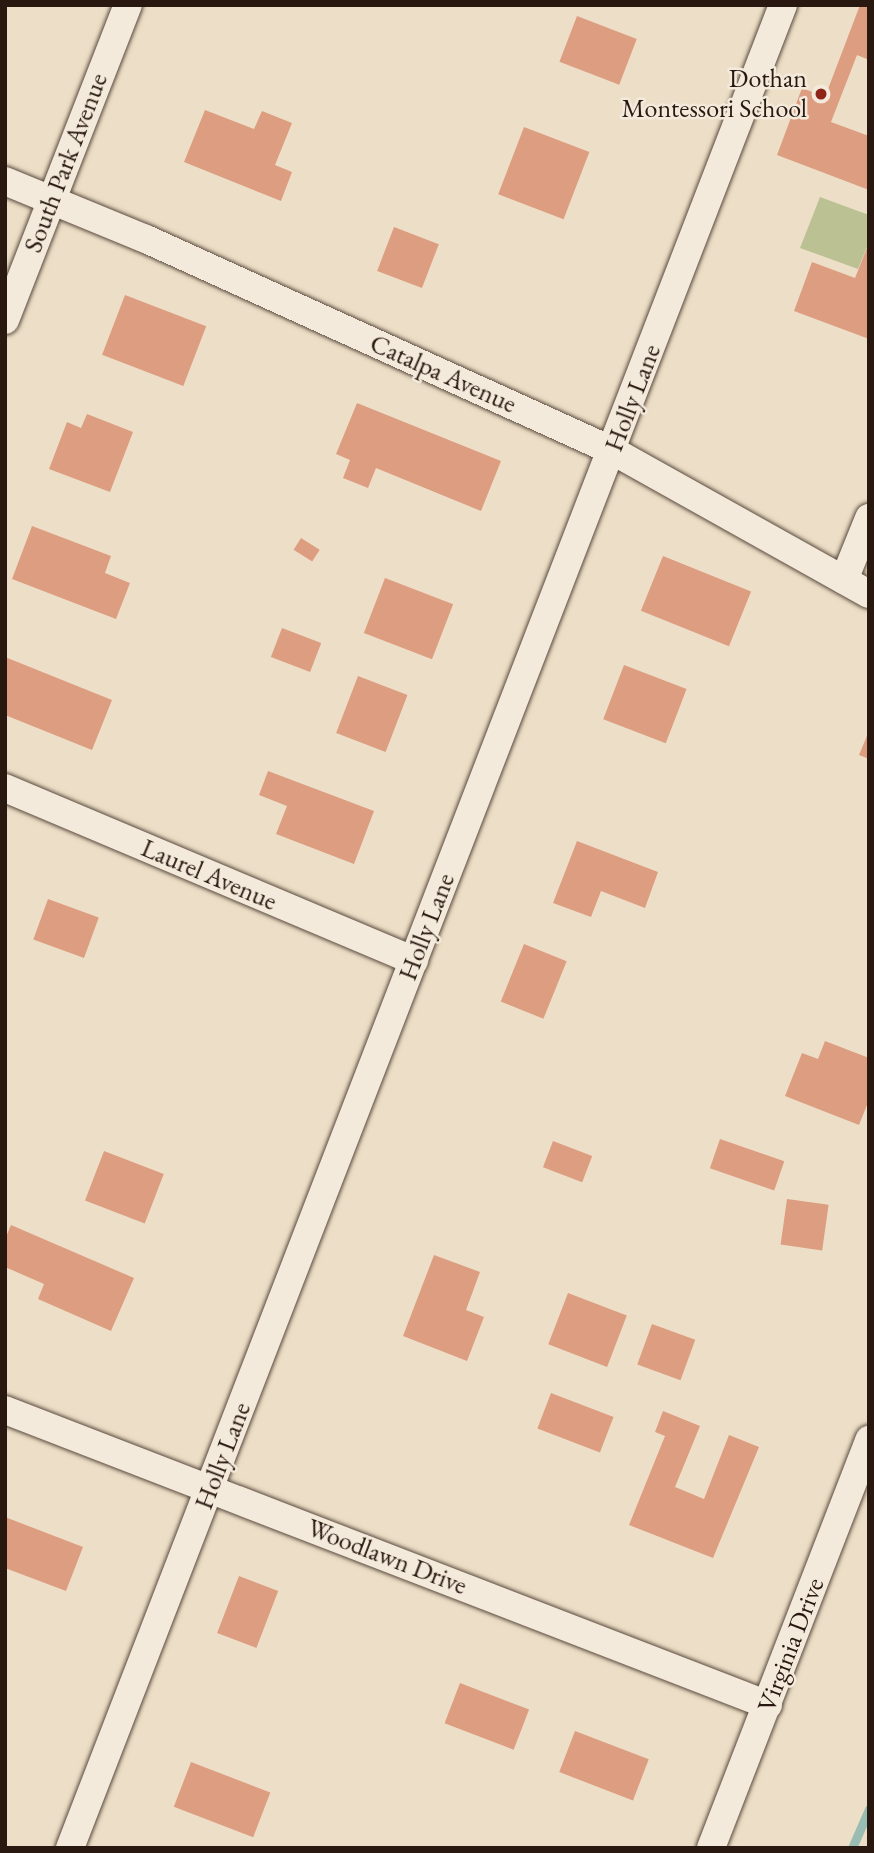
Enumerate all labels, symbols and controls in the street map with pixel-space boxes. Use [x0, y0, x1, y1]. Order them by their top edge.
place label: Dothan Montessori School [622, 63, 807, 124]
street label: South Park Avenue [17, 69, 115, 257]
marker: Dothan Montessori School [813, 86, 829, 102]
street label: Catalpa Avenue [365, 328, 521, 420]
street label: Holly Lane [598, 340, 668, 456]
street label: Laurel Avenue [137, 832, 281, 918]
street label: Holly Lane [392, 869, 462, 985]
street label: Holly Lane [188, 1398, 258, 1514]
street label: Woodlawn Drive [303, 1512, 471, 1602]
street label: Virginia Drive [751, 1574, 831, 1716]

